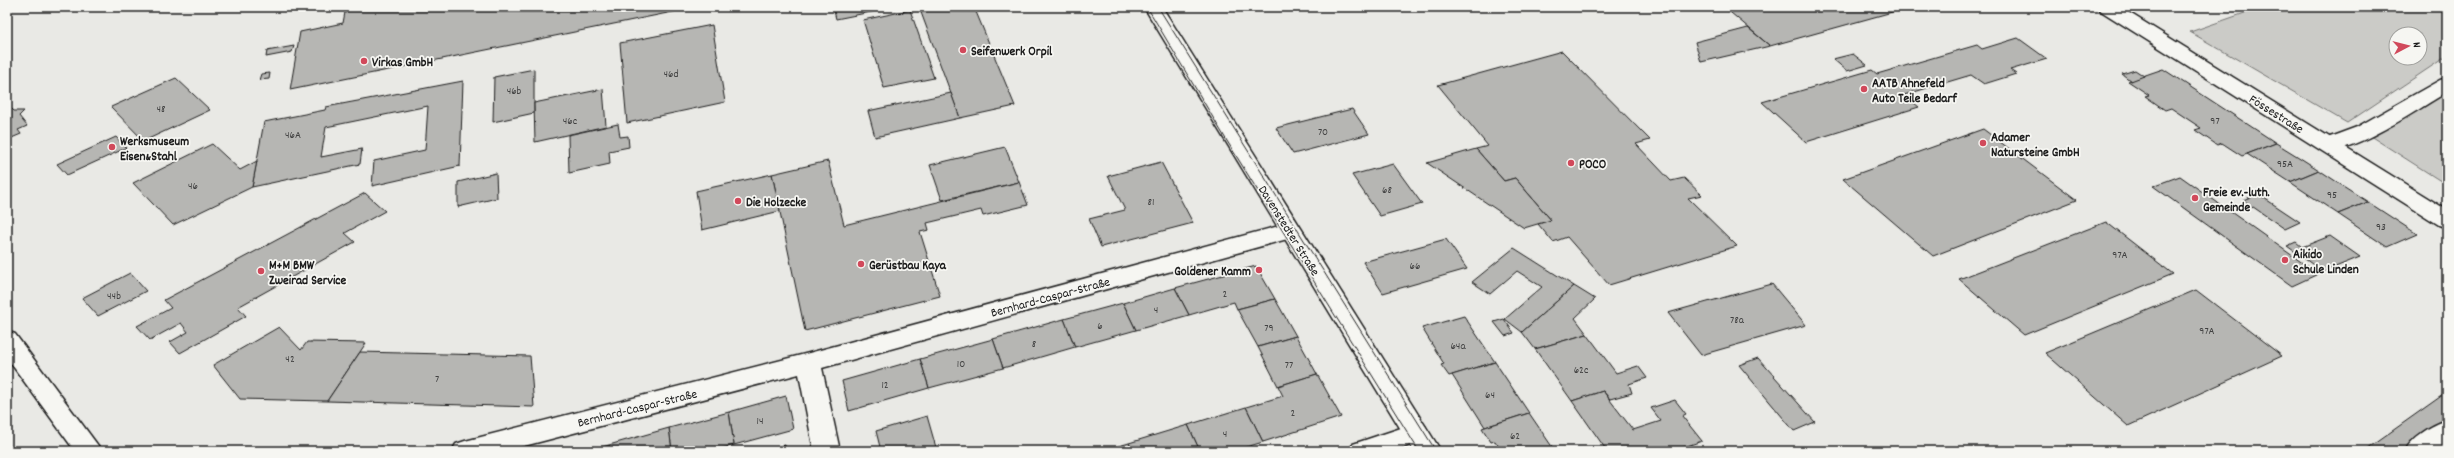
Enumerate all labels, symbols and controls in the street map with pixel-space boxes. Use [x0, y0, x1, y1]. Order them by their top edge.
north arrow [2388, 26, 2428, 66]
text: N [2408, 41, 2424, 49]
place label: Seifenwerk Orpil [971, 43, 1053, 62]
marker: Seifenwerk Orpil [958, 45, 968, 55]
place label: Virkas GmbH [372, 54, 433, 73]
marker: Virkas GmbH [359, 56, 369, 66]
house number: 46d [663, 67, 679, 83]
place label: AATB Ahnefeld Auto Teile Bedarf [1872, 75, 1958, 109]
house number: 46b [507, 84, 522, 100]
marker: AATB Ahnefeld Auto Teile Bedarf [1859, 84, 1869, 94]
street label: Fössestraße [2245, 91, 2307, 140]
house number: 48 [157, 102, 165, 118]
house number: 46c [563, 114, 577, 130]
house number: 97 [2210, 114, 2220, 130]
house number: 70 [1318, 125, 1328, 141]
house number: 46A [285, 128, 301, 144]
place label: Adamer Natursteine GmbH [1991, 129, 2080, 163]
place label: Werksmuseum Eisen&Stahl [120, 133, 189, 167]
marker: Adamer Natursteine GmbH [1978, 138, 1988, 148]
marker: Werksmuseum Eisen&Stahl [107, 142, 117, 152]
place label: POCO [1579, 156, 1607, 175]
house number: 95A [2277, 157, 2293, 173]
marker: POCO [1566, 158, 1576, 168]
house number: 46 [188, 179, 198, 195]
street label: Davenstedter Straße [1252, 182, 1324, 281]
house number: 68 [1382, 183, 1392, 199]
place label: Freie ev.-luth. Gemeinde [2203, 184, 2270, 218]
house number: 95 [2327, 188, 2337, 204]
marker: Freie ev.-luth. Gemeinde [2190, 193, 2200, 203]
place label: Die Holzecke [746, 194, 807, 213]
house number: 81 [1148, 195, 1154, 211]
marker: Die Holzecke [733, 196, 743, 206]
house number: 93 [2376, 220, 2386, 236]
place label: Aikido Schule Linden [2293, 246, 2359, 280]
house number: 97A [2112, 248, 2128, 264]
marker: Aikido Schule Linden [2280, 255, 2290, 265]
place label: M+M BMW Zweirad Service [269, 257, 347, 291]
place label: Gerüstbau Kaya [869, 257, 947, 276]
marker: Gerüstbau Kaya [856, 259, 866, 269]
house number: 66 [1410, 259, 1420, 275]
place label: Goldener Kamm [1174, 263, 1251, 282]
marker: Goldener Kamm [1254, 265, 1264, 275]
marker: M+M BMW Zweirad Service [256, 266, 266, 276]
street label: Bernhard-Caspar-Straße [989, 273, 1113, 323]
house number: 2 [1223, 287, 1228, 303]
house number: 44b [107, 289, 121, 305]
house number: 4 [1154, 303, 1158, 319]
house number: 78a [1730, 313, 1745, 329]
house number: 6 [1097, 319, 1103, 335]
house number: 79 [1264, 321, 1274, 337]
house number: 97A [2199, 324, 2215, 340]
house number: 8 [1032, 337, 1036, 353]
house number: 64a [1450, 339, 1466, 355]
house number: 42 [285, 352, 295, 368]
house number: 10 [957, 357, 965, 373]
house number: 77 [1285, 358, 1293, 374]
house number: 62c [1574, 363, 1588, 379]
house number: 7 [435, 372, 439, 388]
house number: 12 [881, 378, 889, 394]
street label: Bernhard-Caspar-Straße [576, 385, 700, 434]
house number: 64 [1485, 388, 1495, 404]
house number: 2 [1291, 406, 1296, 422]
house number: 14 [757, 414, 763, 430]
house number: 4 [1223, 427, 1227, 443]
house number: 62 [1510, 429, 1520, 445]

